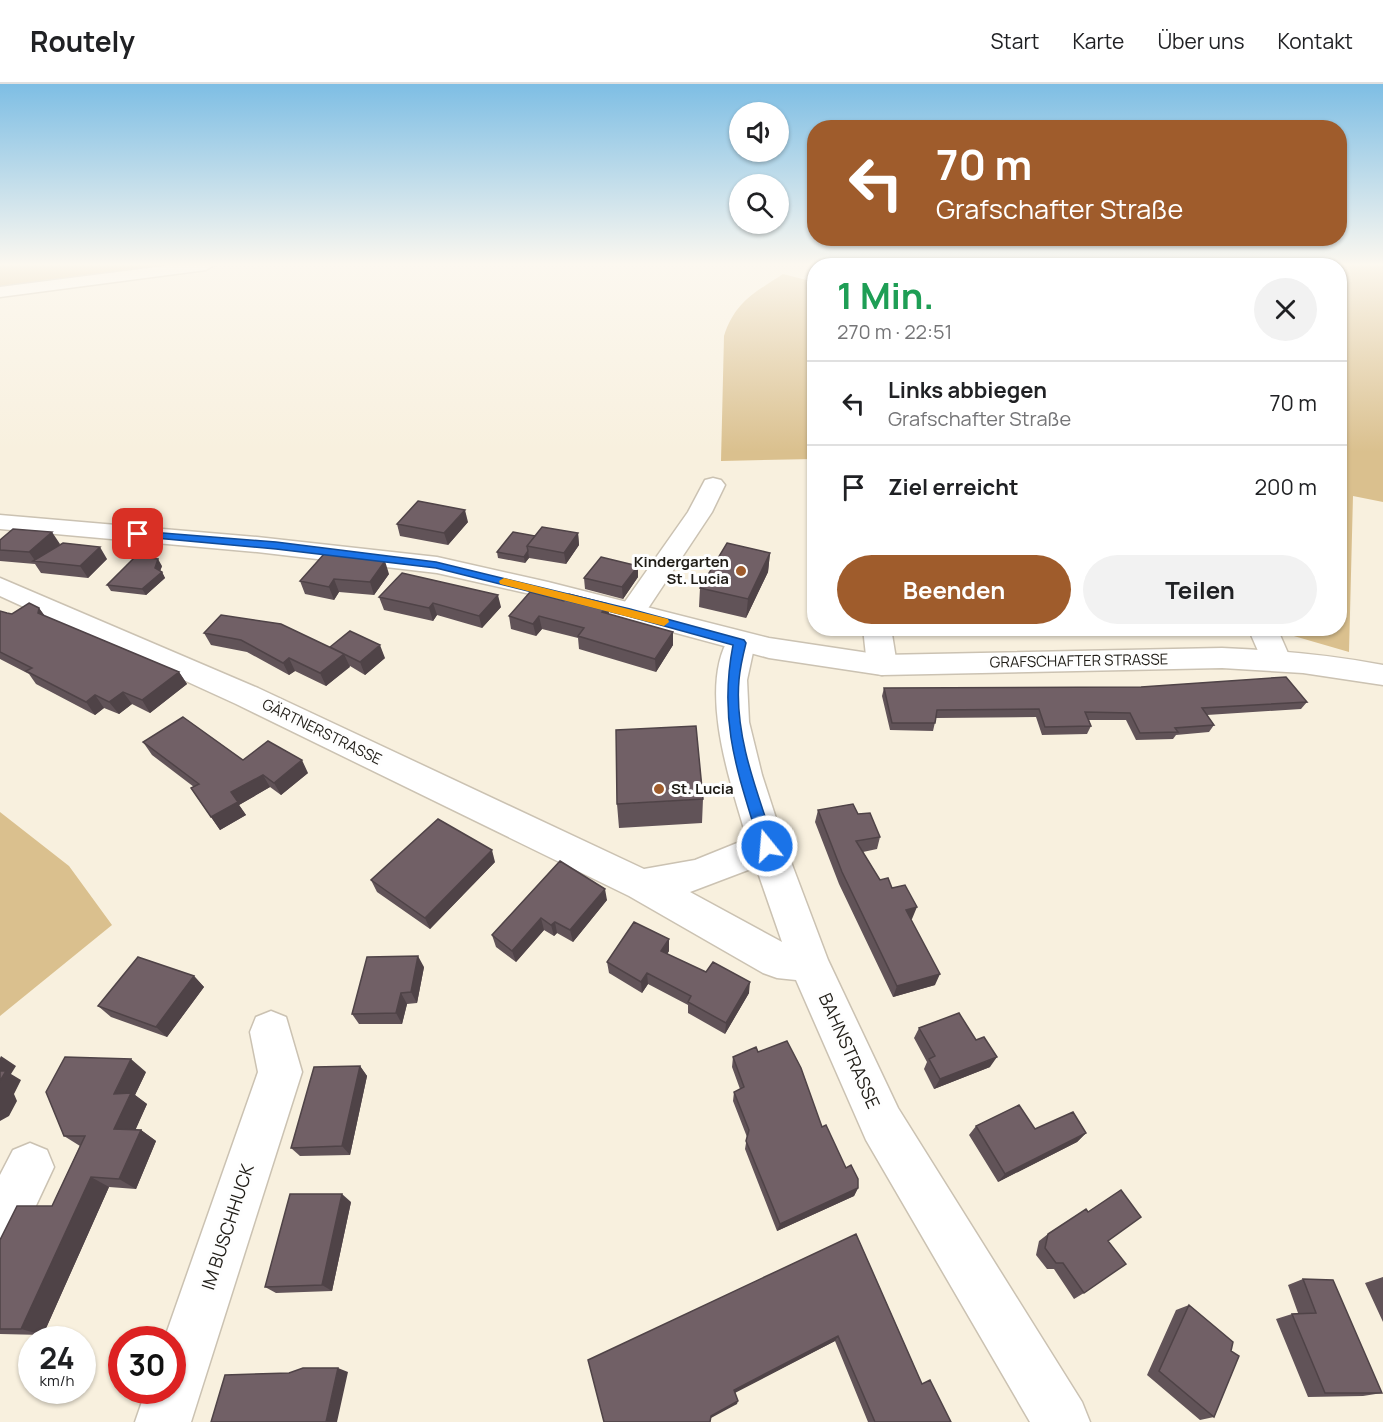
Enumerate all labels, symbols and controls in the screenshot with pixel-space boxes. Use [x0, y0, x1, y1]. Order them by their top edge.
text: Routely [30, 22, 135, 60]
text: Start [990, 27, 1039, 55]
text: Karte [1072, 27, 1124, 55]
text: Über uns [1157, 27, 1245, 55]
text: Kontakt [1278, 27, 1353, 55]
map controls [729, 102, 789, 234]
button: sound [729, 102, 789, 162]
text: 70 m [936, 135, 1032, 193]
icon: left [837, 144, 915, 222]
button: search [729, 174, 789, 234]
text: Grafschafter Straße [936, 190, 1183, 227]
text: 1 Min. [837, 271, 934, 320]
button: close [1254, 278, 1317, 341]
text: 270 m · 22:51 [837, 318, 952, 345]
text: Links abbiegen [888, 375, 1047, 405]
icon: left [837, 387, 870, 420]
text: 70 m [1269, 388, 1317, 418]
text: Grafschafter Straße [888, 405, 1071, 432]
icon: arrive [837, 471, 870, 504]
text: Ziel erreicht [888, 472, 1019, 502]
text: 200 m [1255, 472, 1317, 502]
pin [112, 508, 163, 559]
icon: arrive [121, 517, 154, 550]
place label: Kindergarten St. Lucia [634, 551, 729, 589]
button: Beenden [837, 555, 1071, 624]
button: Teilen [1083, 555, 1317, 624]
marker: Kindergarten St. Lucia [734, 564, 748, 578]
street label: GRAFSCHAFTER STRASSE [990, 648, 1168, 673]
street label: GÄRTNERSTRASSE [259, 693, 386, 770]
place label: St. Lucia [671, 778, 734, 799]
marker: St. Lucia [652, 782, 666, 796]
position arrow [735, 814, 799, 878]
street label: BAHNSTRASSE [814, 989, 886, 1112]
street label: IM BUSCHHUCK [195, 1160, 259, 1293]
speed limit sign: 30 [108, 1326, 186, 1404]
text: 24 [39, 1337, 75, 1378]
text: km/h [40, 1370, 74, 1391]

